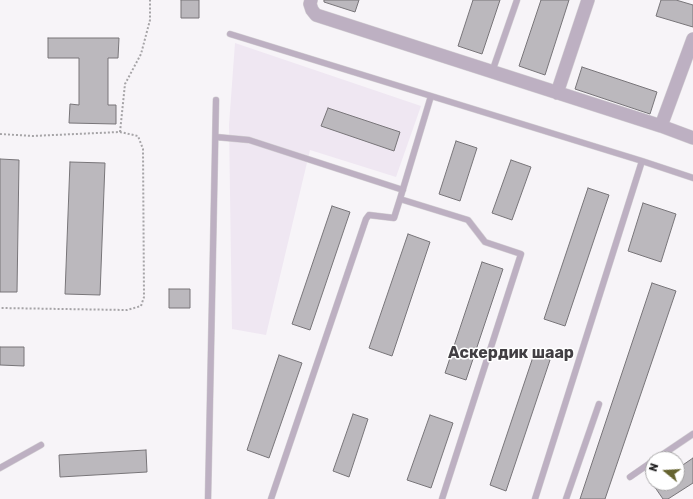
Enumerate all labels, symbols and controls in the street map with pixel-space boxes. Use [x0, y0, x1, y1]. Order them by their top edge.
district label: Аскердик шаар [448, 343, 574, 363]
north arrow [645, 451, 685, 491]
text: N [647, 462, 661, 473]

